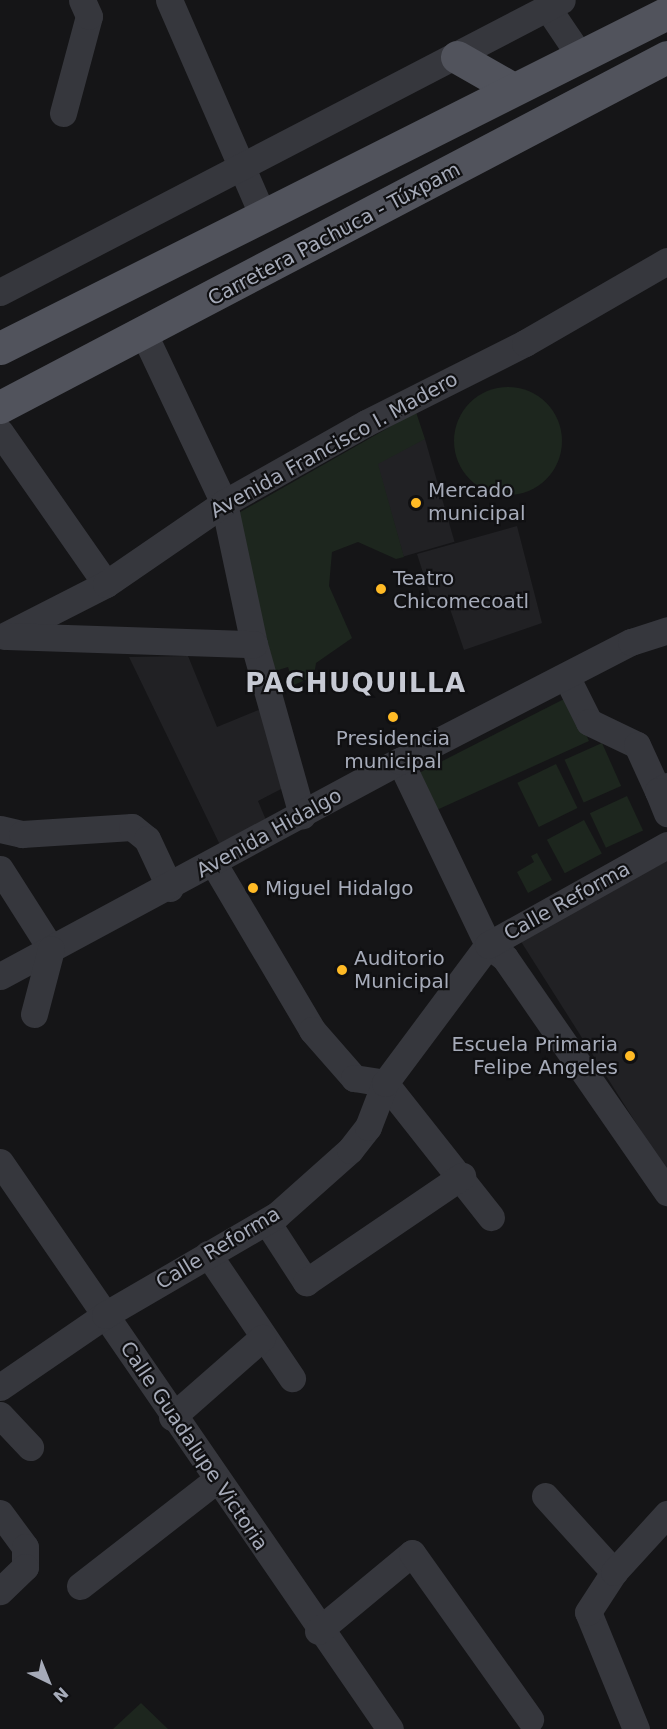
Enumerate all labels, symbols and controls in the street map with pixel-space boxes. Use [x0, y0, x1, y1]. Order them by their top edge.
street label: Carretera Pachuca - Túxpam [204, 157, 464, 311]
street label: Avenida Francisco I. Madero [206, 367, 462, 523]
place label: Mercado municipal [428, 479, 525, 526]
marker: Mercado municipal [409, 496, 423, 510]
place label: Teatro Chicomecoatl [393, 566, 529, 613]
marker: Teatro Chicomecoatl [374, 582, 388, 596]
district label: PACHUQUILLA [245, 668, 467, 700]
marker: Presidencia municipal [386, 710, 400, 724]
place label: Presidencia municipal [336, 726, 450, 773]
street label: Avenida Hidalgo [192, 783, 346, 883]
street label: Calle Reforma [500, 857, 634, 945]
place label: Miguel Hidalgo [265, 876, 413, 900]
marker: Miguel Hidalgo [246, 881, 260, 895]
place label: Auditorio Municipal [354, 946, 449, 993]
marker: Auditorio Municipal [335, 963, 349, 977]
place label: Escuela Primaria Felipe Angeles [452, 1032, 618, 1079]
marker: Escuela Primaria Felipe Angeles [623, 1049, 637, 1063]
street label: Calle Reforma [152, 1202, 284, 1294]
street label: Calle Guadalupe Victoria [115, 1337, 273, 1555]
north arrow [18, 1651, 78, 1711]
text: N [49, 1683, 72, 1706]

